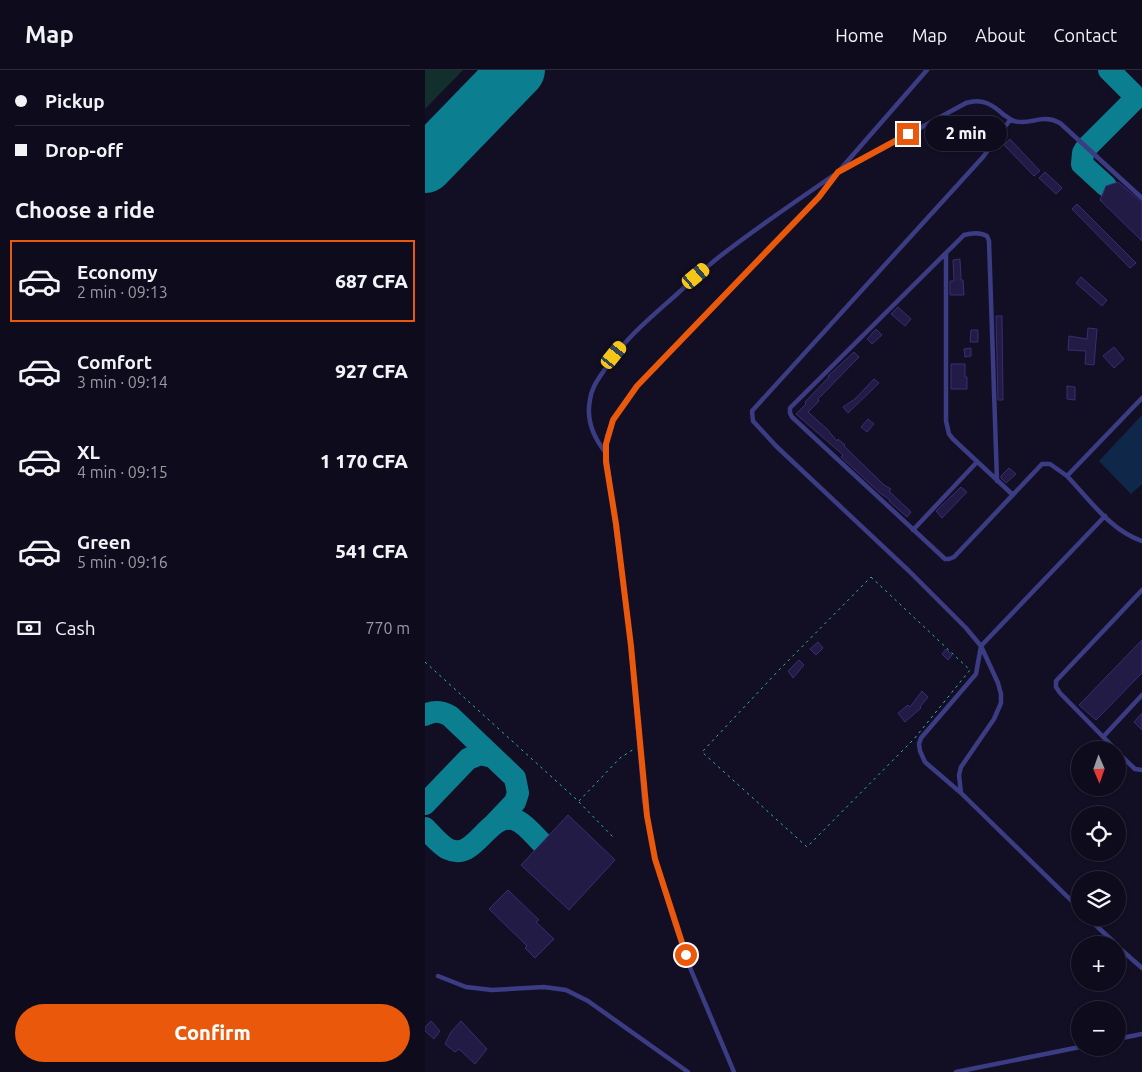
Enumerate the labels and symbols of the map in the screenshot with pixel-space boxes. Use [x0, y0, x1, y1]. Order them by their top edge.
callout: 2 min [925, 116, 1008, 152]
route end [897, 123, 919, 145]
car [679, 261, 712, 291]
car [598, 339, 629, 371]
north arrow [1071, 741, 1126, 796]
route start [675, 944, 697, 966]

